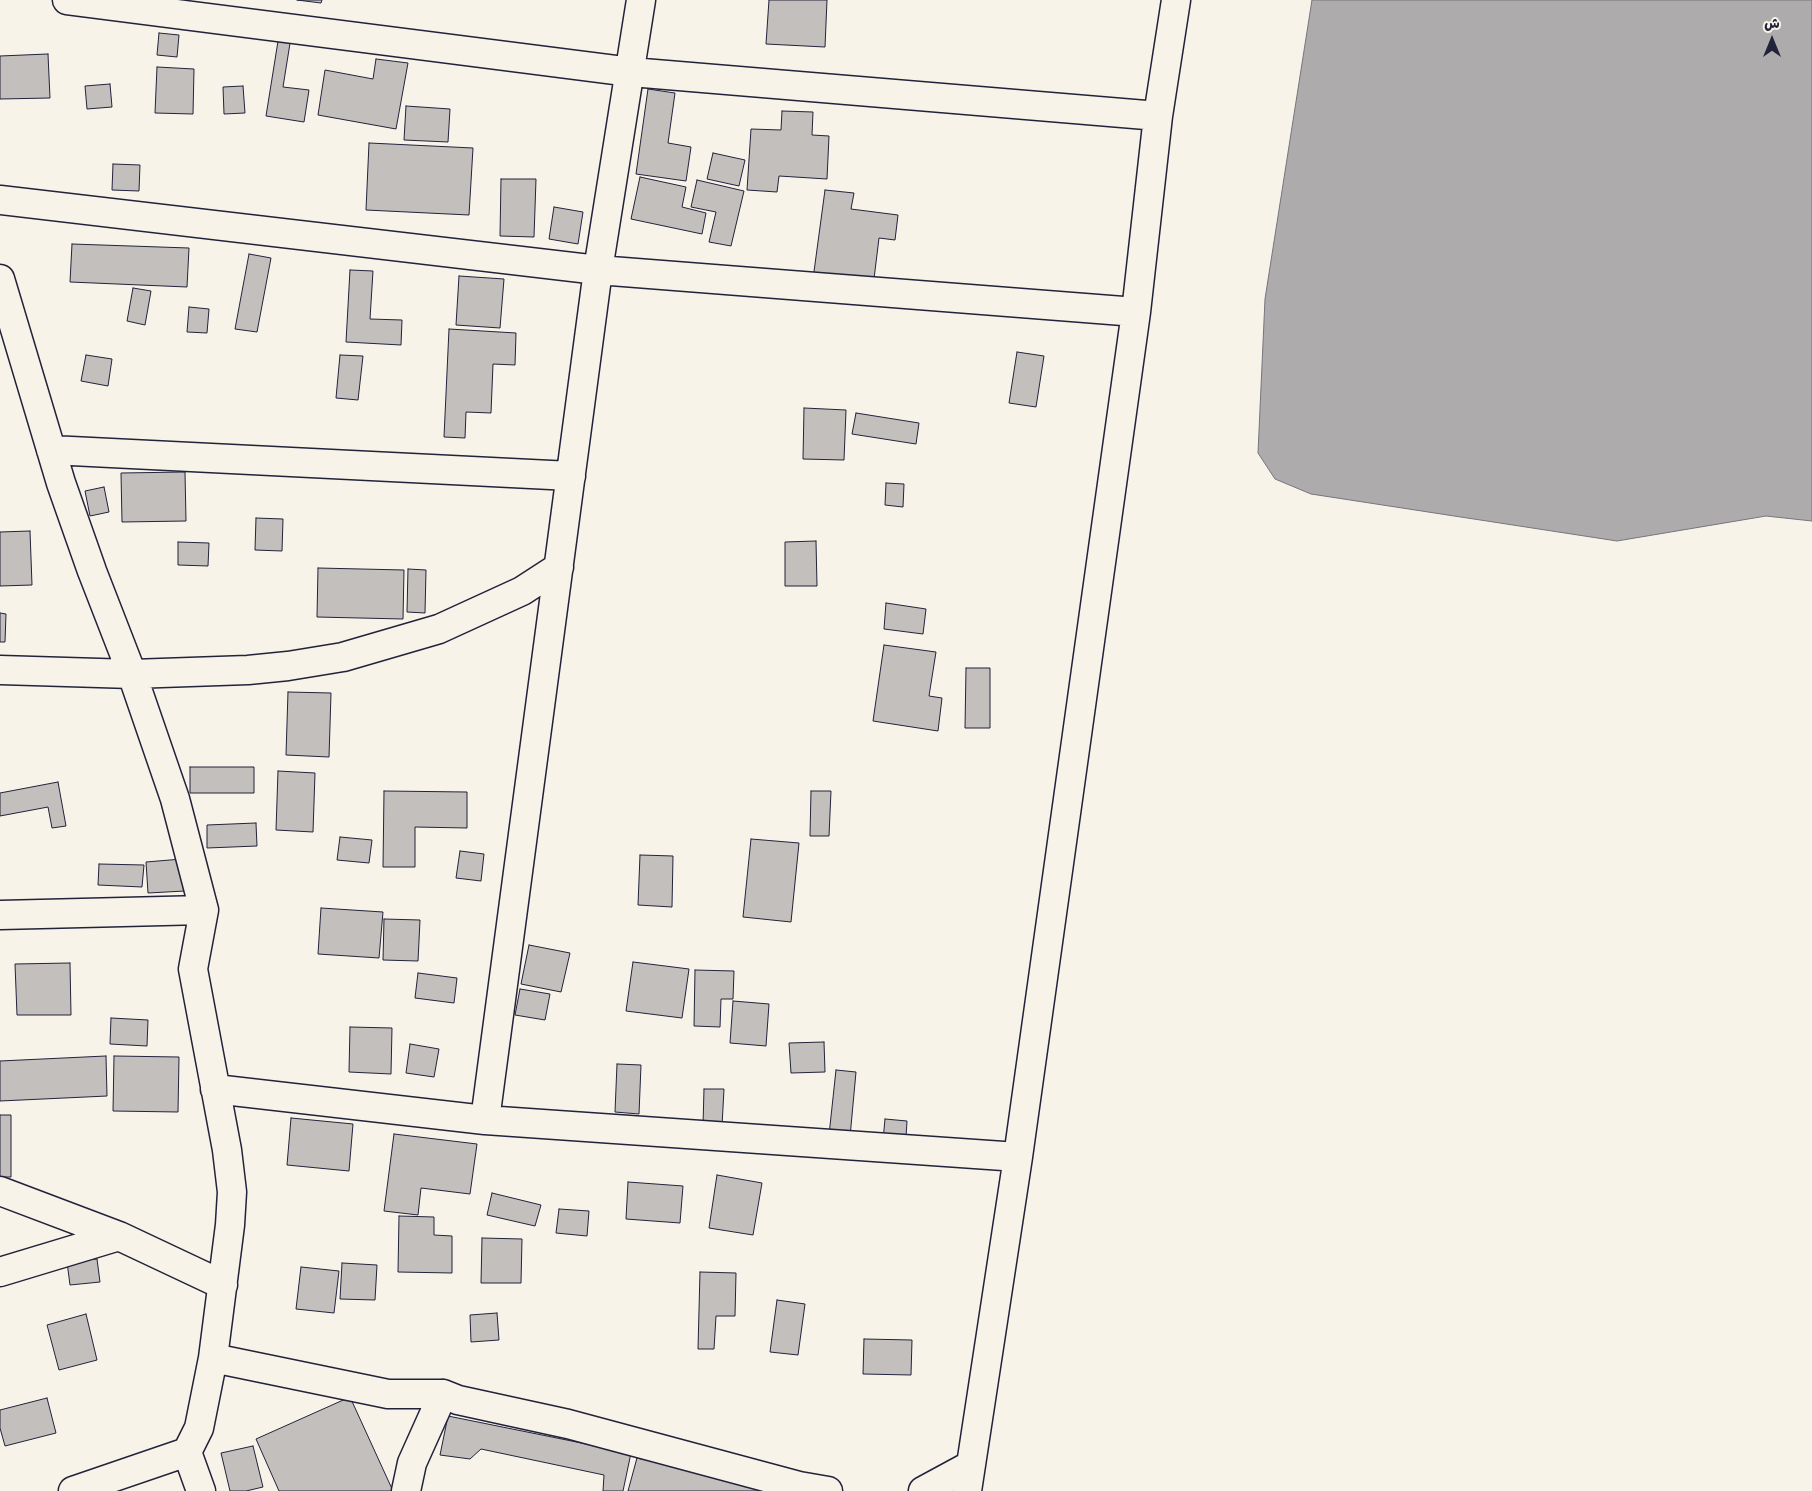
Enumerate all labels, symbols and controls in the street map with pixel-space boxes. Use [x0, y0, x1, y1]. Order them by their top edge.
north arrow [1747, 15, 1797, 65]
text: ش [1764, 15, 1780, 35]

